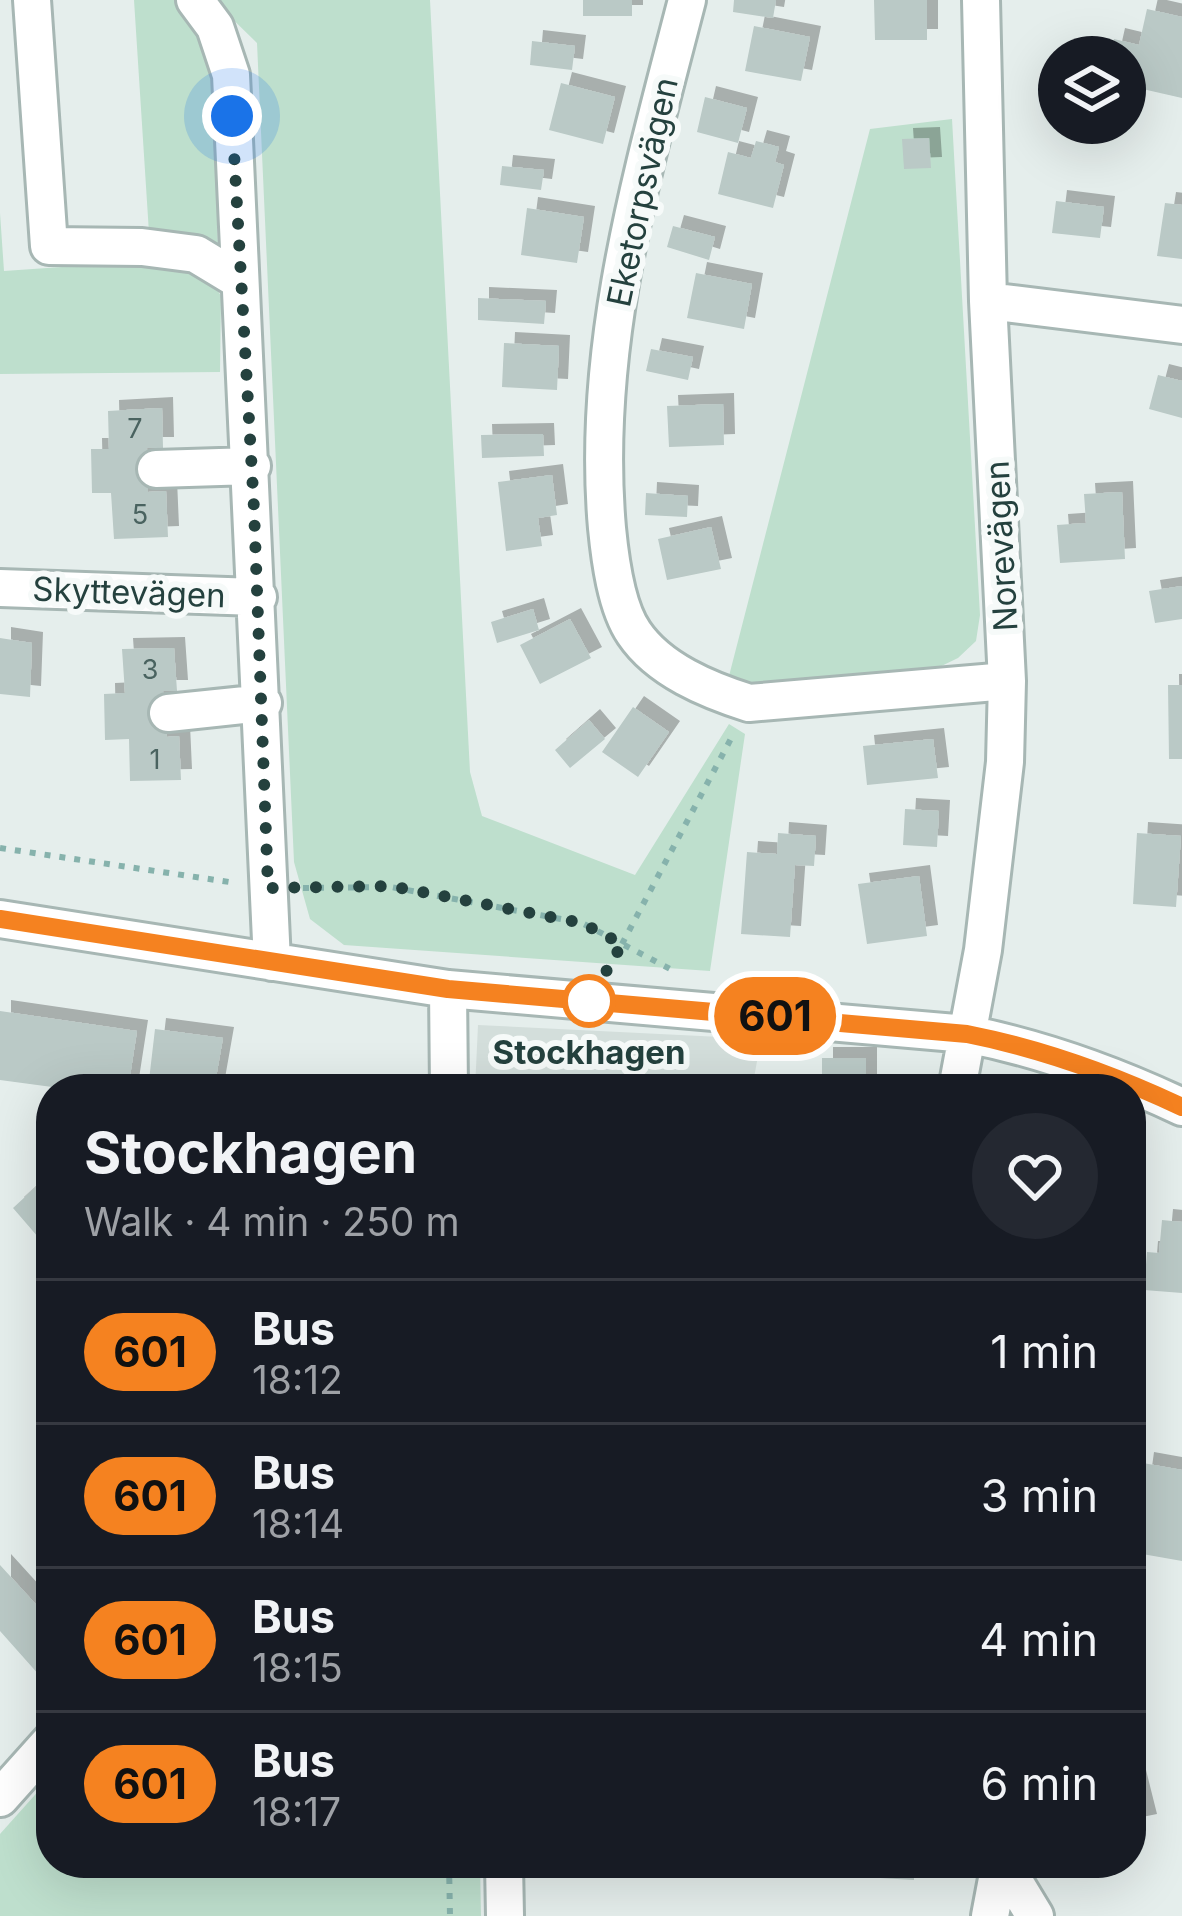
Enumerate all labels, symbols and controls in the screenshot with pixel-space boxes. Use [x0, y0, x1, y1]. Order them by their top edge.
map controls [1038, 36, 1146, 144]
button: layers [1038, 36, 1146, 144]
street label: Eketorpsvägen [598, 74, 686, 310]
your location [202, 86, 262, 146]
house number: 7 [127, 412, 143, 445]
street label: Norevägen [977, 460, 1025, 632]
house number: 5 [132, 498, 148, 531]
street label: Skyttevägen [32, 569, 226, 615]
house number: 3 [142, 653, 158, 686]
house number: 1 [150, 743, 160, 776]
marker: Stockhagen [564, 976, 614, 1026]
line badge: 601 [706, 977, 844, 1055]
text: 601 [738, 990, 812, 1041]
place label: Stockhagen [493, 1032, 685, 1072]
button: heart [972, 1113, 1098, 1239]
text: Stockhagen [84, 1118, 417, 1187]
text: Walk · 4 min · 250 m [84, 1198, 460, 1245]
text: Bus [252, 1301, 335, 1356]
text: 1 min [990, 1324, 1098, 1379]
text: 601 [113, 1326, 187, 1377]
text: 18:12 [252, 1356, 343, 1403]
text: Bus [252, 1445, 335, 1500]
text: 3 min [981, 1468, 1098, 1523]
text: 601 [113, 1470, 187, 1521]
text: 18:14 [252, 1500, 344, 1547]
text: Bus [252, 1589, 335, 1644]
text: 4 min [979, 1612, 1098, 1667]
text: 601 [113, 1614, 187, 1665]
text: 18:15 [252, 1644, 343, 1691]
text: Bus [252, 1733, 335, 1788]
text: 6 min [981, 1756, 1098, 1811]
text: 601 [113, 1758, 187, 1809]
text: 18:17 [252, 1788, 341, 1835]

